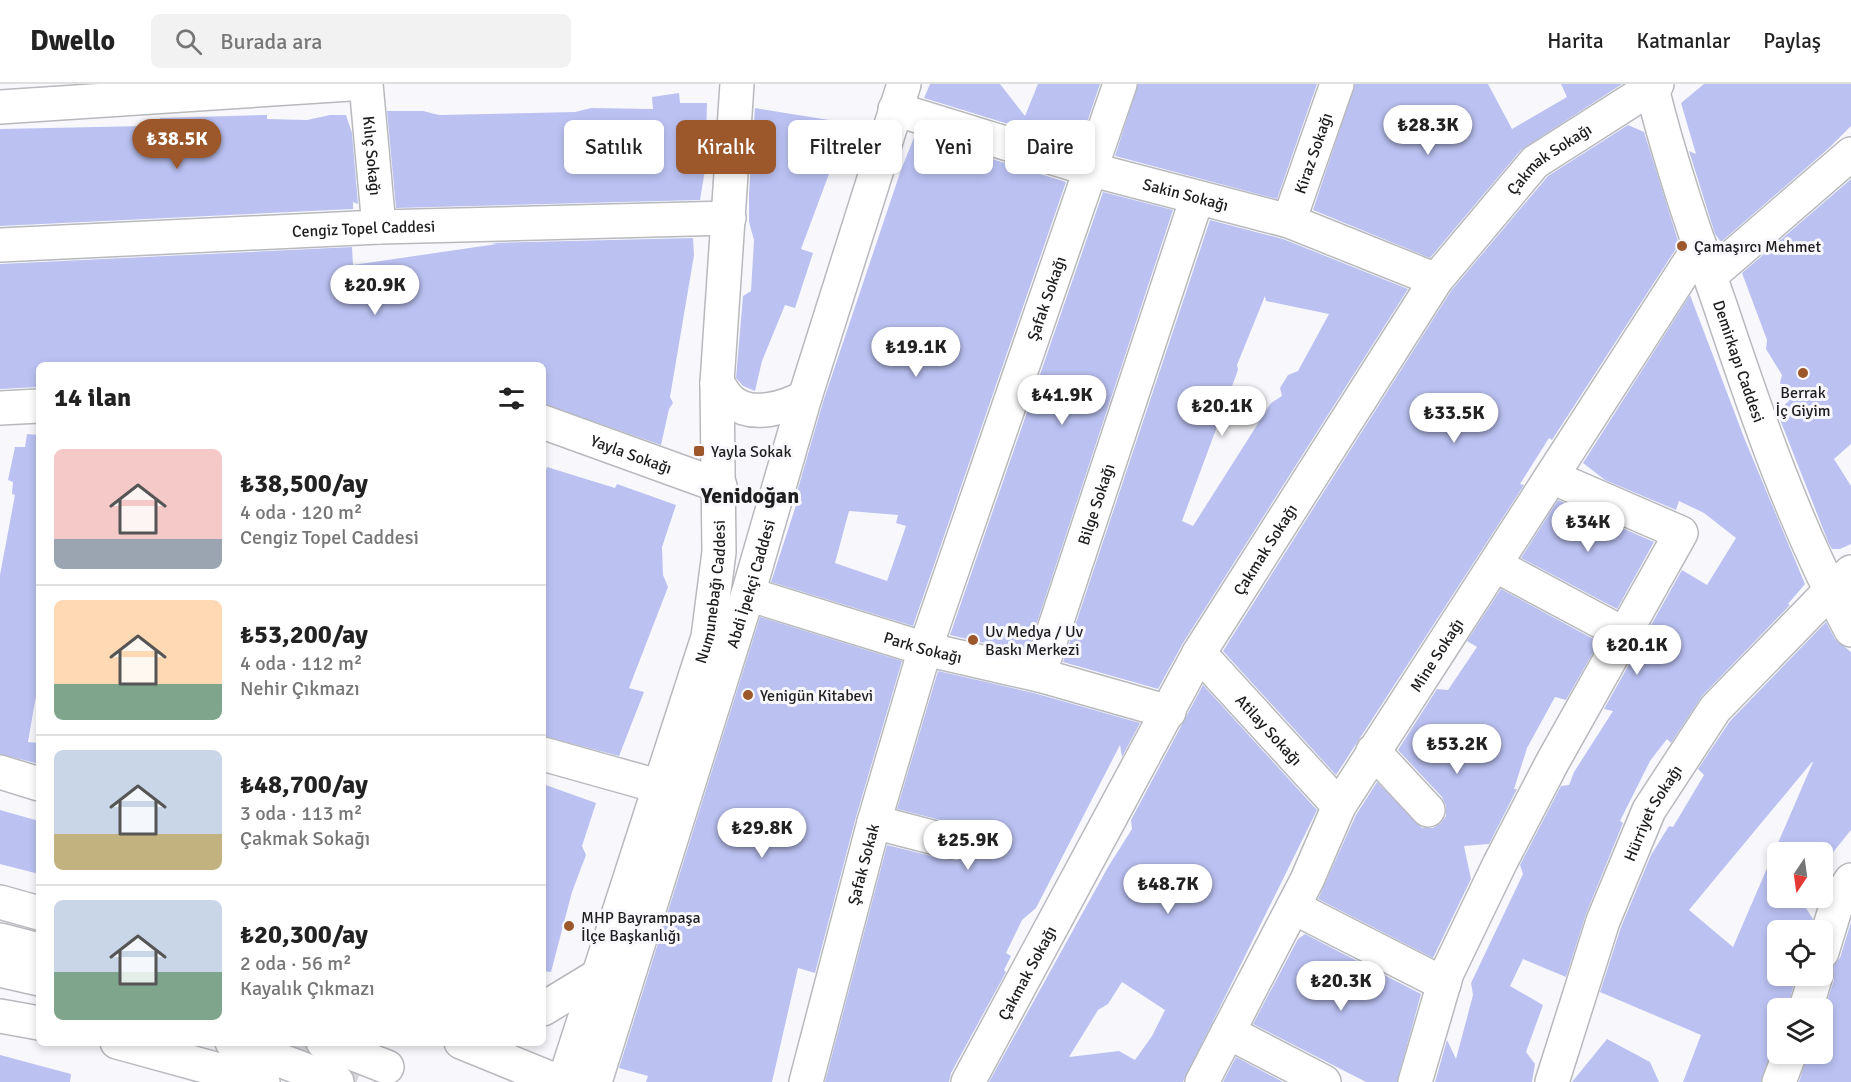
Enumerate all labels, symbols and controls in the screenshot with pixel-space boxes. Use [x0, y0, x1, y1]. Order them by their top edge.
search box [151, 14, 571, 68]
text: Dwello [30, 24, 115, 58]
icon: search [172, 25, 205, 58]
text: Burada ara [220, 28, 322, 55]
text: Harita [1547, 28, 1604, 54]
text: Katmanlar [1637, 28, 1730, 54]
text: Paylaş [1763, 28, 1821, 54]
pin: ₺28.3K [1379, 105, 1477, 156]
street label: Kiraz Sokağı [1290, 110, 1337, 197]
text: ₺28.3K [1397, 112, 1459, 137]
street label: Kılıç Sokağı [358, 115, 385, 197]
pin: ₺38.5K [128, 119, 226, 170]
street label: Çakmak Sokağı [1503, 119, 1596, 199]
chip: Satılık [564, 120, 664, 174]
chip: Kiralık [676, 120, 776, 174]
chip: Filtreler [788, 120, 902, 174]
chip: Yeni [914, 120, 993, 174]
chip: Daire [1005, 120, 1095, 174]
text: ₺38.5K [146, 126, 208, 151]
street label: Sakin Sokağı [1141, 174, 1230, 216]
street label: Cengiz Topel Caddesi [292, 217, 436, 242]
place label: Çamaşırcı Mehmet [1694, 237, 1821, 257]
marker: Çamaşırcı Mehmet [1675, 239, 1689, 253]
street label: Şafak Sokağı [1023, 254, 1071, 344]
pin: ₺20.9K [326, 265, 424, 316]
text: ₺20.9K [344, 272, 406, 297]
street label: Demirkapı Caddesi [1708, 298, 1769, 425]
pin: ₺19.1K [867, 327, 965, 378]
text: ₺19.1K [885, 334, 947, 359]
marker: Berrak İç Giyim [1796, 366, 1810, 380]
pin: ₺41.9K [1013, 375, 1111, 426]
text: 14 ilan [54, 382, 131, 414]
icon: filters [495, 382, 528, 415]
text: ₺41.9K [1031, 382, 1093, 407]
place label: Berrak İç Giyim [1776, 383, 1830, 421]
pin: ₺20.1K [1173, 386, 1271, 437]
text: ₺20.1K [1191, 393, 1253, 418]
pin: ₺33.5K [1405, 393, 1503, 444]
text: ₺33.5K [1423, 400, 1485, 425]
street label: Yayla Sokağı [588, 431, 675, 479]
place label: Yayla Sokak [711, 442, 791, 462]
marker: Yayla Sokak [692, 444, 706, 458]
street label: Bilge Sokağı [1074, 461, 1119, 548]
text: ₺38,500/ay [240, 468, 368, 500]
icon: home [102, 473, 174, 545]
district label: Yenidoğan [700, 482, 799, 509]
text: 4 oda · 120 m² [240, 500, 362, 525]
street label: Çakmak Sokağı [1229, 501, 1302, 599]
pin: ₺34K [1552, 502, 1624, 553]
text: ₺34K [1566, 509, 1610, 534]
street label: Abdi İpekçi Caddesi [723, 517, 780, 651]
street label: Numunebağı Caddesi [691, 520, 730, 666]
text: Cengiz Topel Caddesi [240, 525, 419, 550]
street label: Mine Sokağı [1406, 615, 1468, 696]
text: ₺53,200/ay [240, 619, 368, 651]
place label: Uv Medya / Uv Baskı Merkezi [985, 622, 1084, 660]
icon: home [102, 624, 174, 696]
pin: ₺20.1K [1588, 625, 1686, 676]
street label: Park Sokağı [881, 628, 964, 668]
text: ₺20.1K [1606, 632, 1668, 657]
marker: Uv Medya / Uv Baskı Merkezi [966, 633, 980, 647]
text: 4 oda · 112 m² [240, 651, 362, 676]
text: Nehir Çıkmazı [240, 676, 360, 701]
place label: Yenigün Kitabevi [760, 686, 873, 706]
marker: Yenigün Kitabevi [741, 688, 755, 702]
street label: Atilay Sokağı [1231, 691, 1306, 770]
pin: ₺53.2K [1408, 724, 1506, 775]
text: ₺53.2K [1426, 731, 1488, 756]
street label: Hürriyet Sokağı [1620, 761, 1687, 864]
text: ₺48,700/ay [240, 769, 368, 801]
icon: home [102, 774, 174, 846]
text: 3 oda · 113 m² [240, 801, 362, 826]
pin: ₺29.8K [713, 808, 811, 859]
text: ₺29.8K [731, 815, 793, 840]
pin: ₺25.9K [919, 820, 1017, 871]
street label: Şafak Sokak [844, 822, 884, 907]
text: Çakmak Sokağı [240, 826, 370, 851]
text: ₺25.9K [937, 827, 999, 852]
north arrow [1767, 842, 1833, 908]
map controls [1767, 842, 1833, 1064]
pin: ₺48.7K [1119, 864, 1217, 915]
text: ₺48.7K [1137, 871, 1199, 896]
place label: MHP Bayrampaşa İlçe Başkanlığı [581, 908, 701, 946]
text: ₺20,300/ay [240, 919, 368, 951]
marker: MHP Bayrampaşa İlçe Başkanlığı [562, 919, 576, 933]
button: locate [1767, 920, 1833, 986]
street label: Çakmak Sokağı [994, 923, 1061, 1024]
icon: home [102, 924, 174, 996]
text: 2 oda · 56 m² [240, 951, 352, 976]
pin: ₺20.3K [1292, 961, 1390, 1012]
text: ₺20.3K [1310, 968, 1372, 993]
text: Kayalık Çıkmazı [240, 976, 375, 1001]
button: layers [1767, 998, 1833, 1064]

